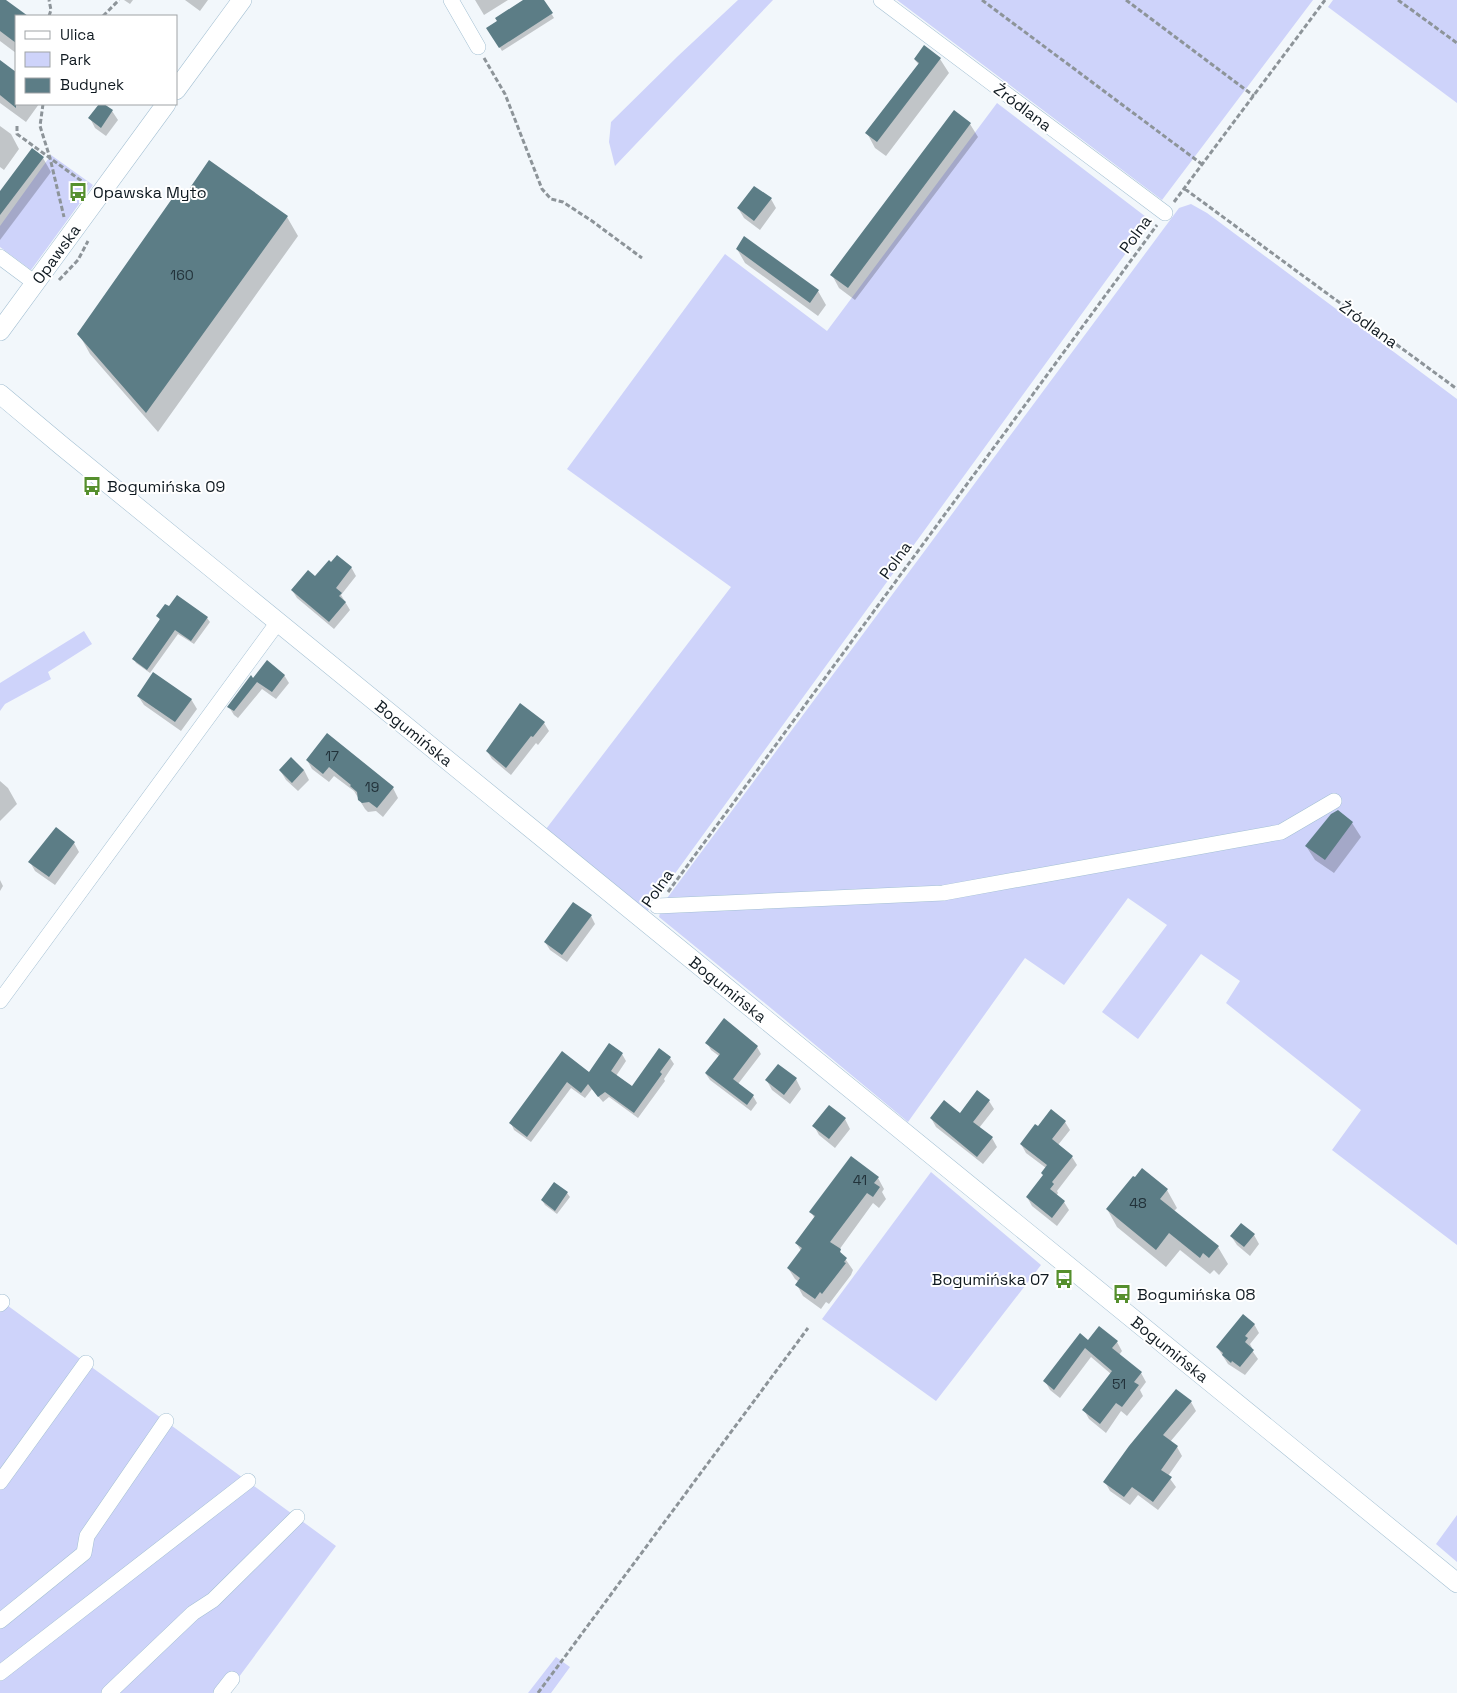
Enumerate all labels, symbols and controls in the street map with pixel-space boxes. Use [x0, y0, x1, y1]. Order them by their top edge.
legend [15, 15, 178, 105]
text: Ulica [60, 25, 95, 44]
text: Park [60, 50, 91, 69]
text: Budynek [60, 75, 124, 94]
street label: Źródlana [990, 79, 1056, 136]
bus stop icon: Opawska Myto [67, 181, 89, 203]
place label: Opawska Myto [93, 182, 207, 203]
street label: Polna [1115, 211, 1156, 258]
street label: Opawska [28, 220, 85, 288]
house number: 160 [170, 266, 194, 284]
street label: Źródlana [1335, 296, 1402, 353]
bus stop icon: Bogumińska 09 [81, 475, 103, 497]
place label: Bogumińska 09 [107, 476, 225, 497]
street label: Polna [875, 537, 916, 584]
street label: Bogumińska [371, 696, 457, 771]
house number: 17 [325, 747, 339, 765]
house number: 19 [365, 778, 379, 796]
street label: Polna [637, 865, 678, 912]
street label: Bogumińska [685, 952, 771, 1027]
house number: 41 [853, 1171, 867, 1189]
house number: 48 [1129, 1194, 1147, 1212]
bus stop icon: Bogumińska 07 [1053, 1268, 1075, 1290]
place label: Bogumińska 07 [932, 1269, 1049, 1290]
bus stop icon: Bogumińska 08 [1111, 1283, 1133, 1305]
place label: Bogumińska 08 [1137, 1284, 1255, 1305]
street label: Bogumińska [1127, 1312, 1213, 1387]
house number: 51 [1112, 1375, 1126, 1393]

